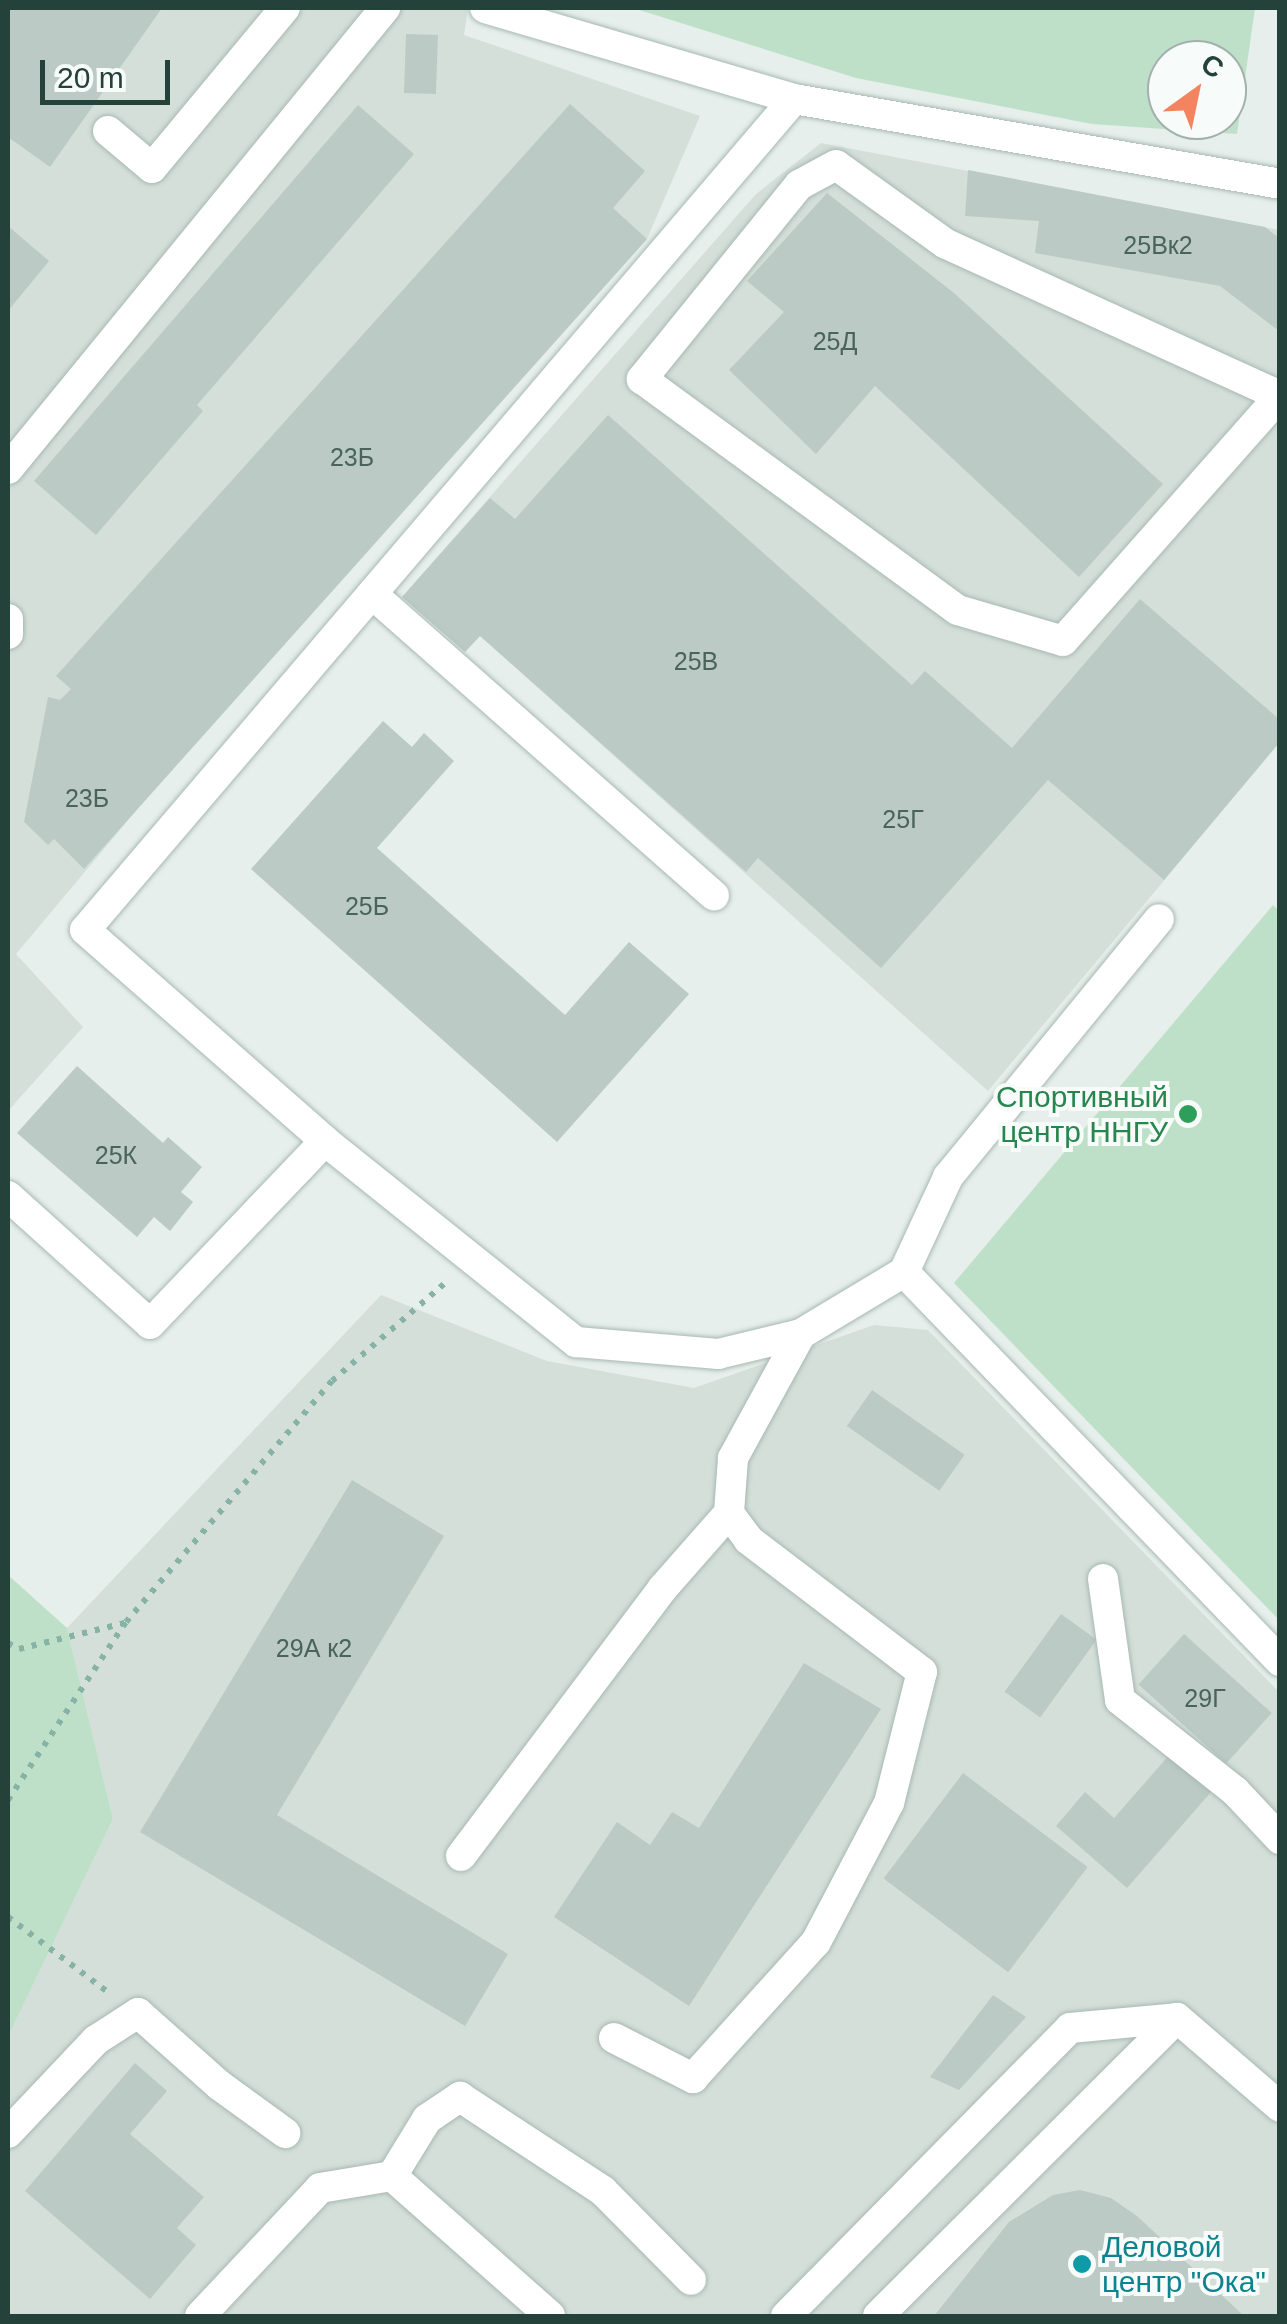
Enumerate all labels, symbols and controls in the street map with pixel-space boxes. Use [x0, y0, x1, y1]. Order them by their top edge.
scale bar [45, 40, 175, 102]
north arrow [1147, 40, 1247, 140]
text: С [1196, 48, 1229, 85]
text: 20 m [57, 61, 124, 94]
house number: 25Вк2 [1123, 230, 1193, 260]
house number: 25Д [813, 326, 857, 356]
house number: 23Б [330, 442, 374, 472]
house number: 25В [674, 646, 718, 676]
house number: 23Б [65, 783, 109, 813]
house number: 25Г [882, 804, 924, 834]
house number: 25Б [345, 891, 389, 921]
place label: Спортивный центр ННГУ [996, 1079, 1168, 1150]
marker: Спортивный центр ННГУ [1177, 1103, 1199, 1125]
house number: 25К [95, 1140, 137, 1170]
house number: 29А к2 [276, 1633, 352, 1663]
house number: 29Г [1184, 1683, 1226, 1713]
place label: Деловой центр "Ока" [1102, 2229, 1266, 2300]
marker: Деловой центр "Ока" [1071, 2253, 1093, 2275]

